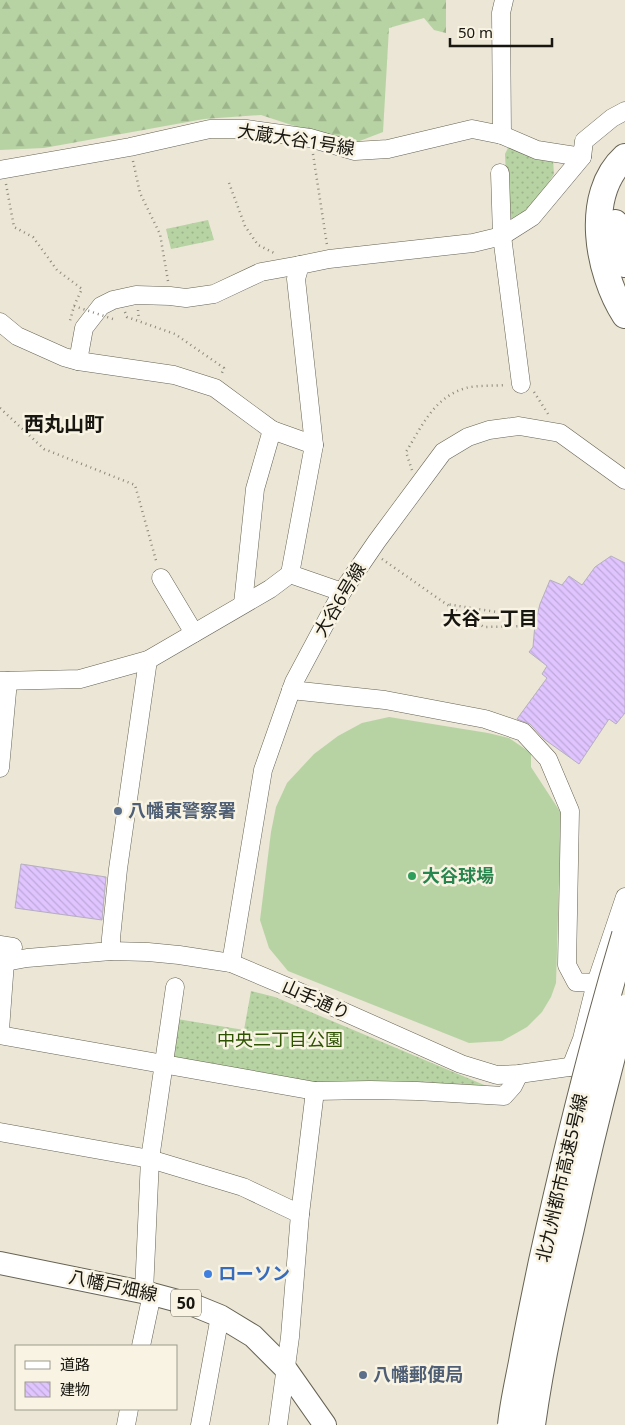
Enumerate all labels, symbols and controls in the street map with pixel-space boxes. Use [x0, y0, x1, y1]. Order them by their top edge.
scale bar [450, 15, 552, 47]
text: 50 m [458, 22, 493, 42]
street label: 大蔵大谷1号線 [236, 118, 356, 160]
district label: 西丸山町 [24, 410, 104, 437]
street label: 大谷6号線 [308, 558, 371, 641]
district label: 大谷一丁目 [442, 605, 538, 631]
place label: 八幡東警察署 [128, 798, 236, 822]
marker: 八幡東警察署 [112, 805, 124, 817]
place label: 大谷球場 [422, 863, 494, 887]
marker: 大谷球場 [406, 870, 418, 882]
street label: 山手通り [279, 973, 354, 1025]
park label: 中央二丁目公園 [217, 1027, 343, 1051]
street label: 北九州都市高速5号線 [530, 1091, 592, 1264]
place label: ローソン [218, 1261, 290, 1285]
street label: 八幡戸畑線 [67, 1264, 160, 1306]
marker: ローソン [202, 1268, 214, 1280]
road number: 50 [171, 1290, 201, 1316]
legend [15, 1345, 178, 1410]
text: 道路 [60, 1354, 90, 1374]
place label: 八幡郵便局 [373, 1362, 463, 1386]
marker: 八幡郵便局 [357, 1369, 369, 1381]
text: 建物 [60, 1379, 90, 1399]

